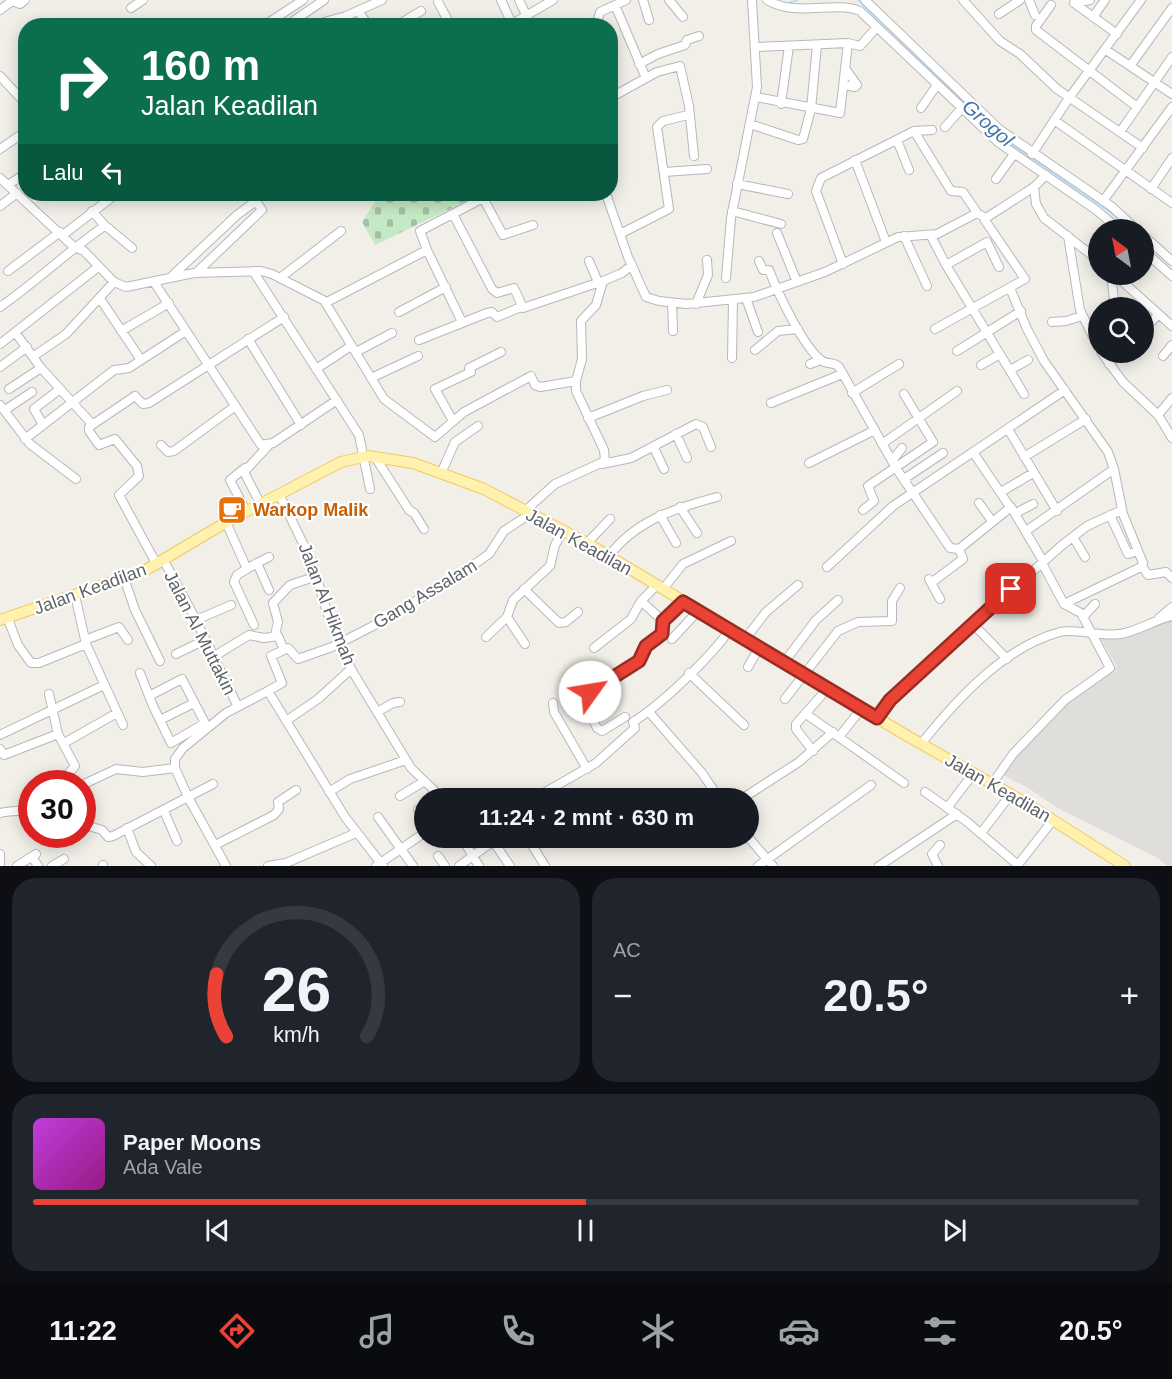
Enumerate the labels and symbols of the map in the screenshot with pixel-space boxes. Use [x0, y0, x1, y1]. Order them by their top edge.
water label: Grogol [958, 95, 1018, 151]
north arrow [1088, 219, 1154, 285]
cafe icon: Warkop Malik [216, 494, 248, 526]
place label: Warkop Malik [253, 500, 369, 520]
street label: Jalan Keadilan [523, 505, 635, 579]
street label: Jalan Al Hikmah [295, 540, 359, 668]
street label: Gang Assalam [370, 555, 480, 633]
street label: Jalan Keadilan [31, 559, 149, 619]
pin [985, 563, 1036, 614]
street label: Jalan Al Muttakin [160, 568, 240, 698]
position arrow [558, 660, 622, 724]
street label: Jalan Keadilan [942, 750, 1054, 826]
speed limit sign: 30 [18, 770, 96, 848]

